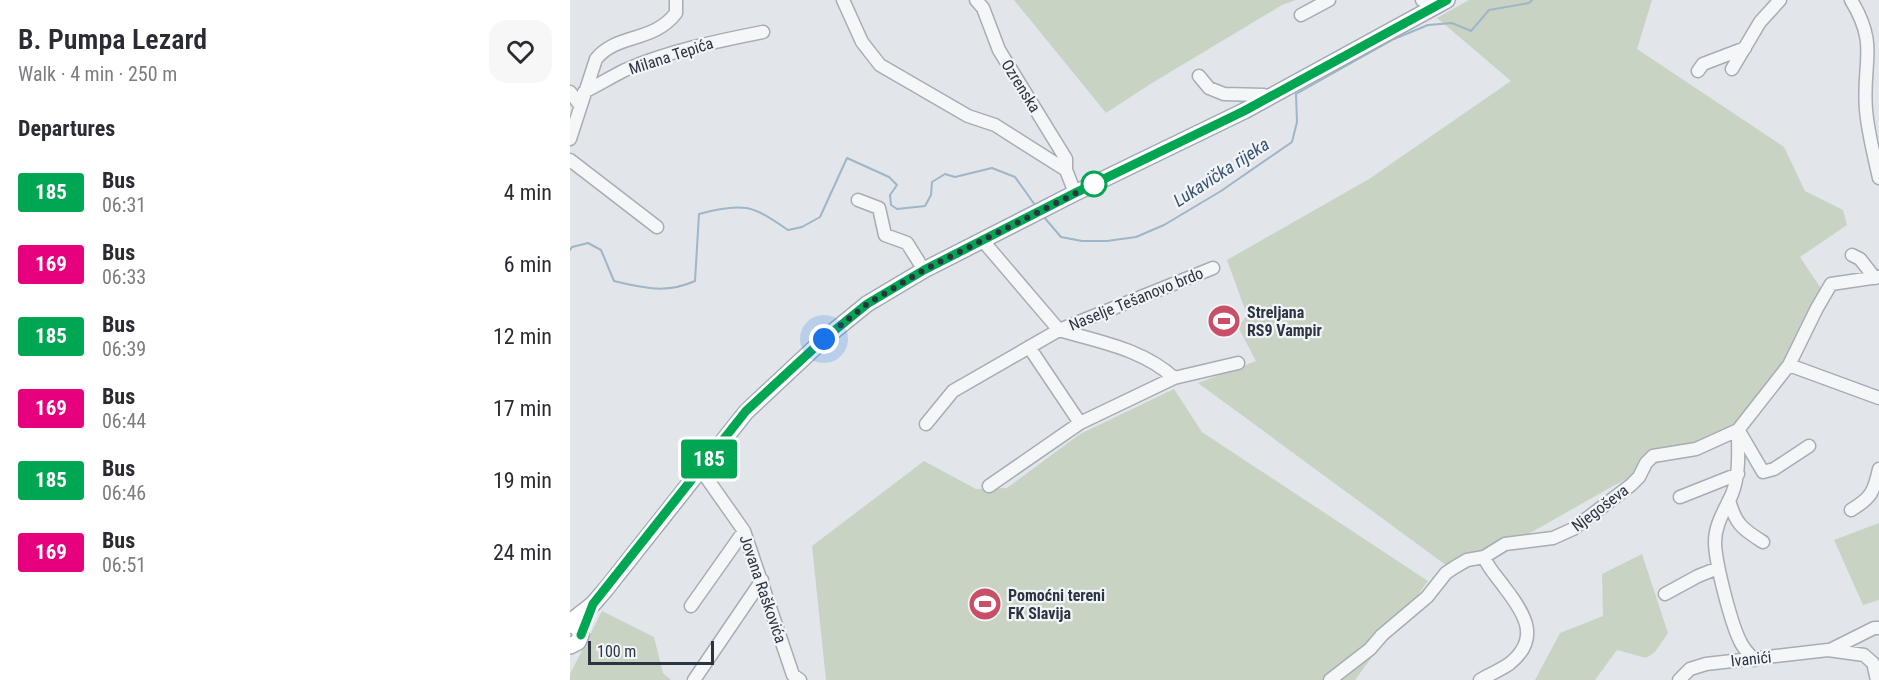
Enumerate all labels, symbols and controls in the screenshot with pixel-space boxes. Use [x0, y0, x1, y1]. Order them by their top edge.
button: heart [489, 20, 552, 83]
text: B. Pumpa Lezard [18, 23, 207, 56]
street label: Milana Tepića [626, 33, 716, 79]
street label: Ozrenska [997, 56, 1045, 116]
text: Walk · 4 min · 250 m [18, 62, 177, 86]
text: Departures [18, 116, 115, 141]
water label: Lukavička rijeka [1169, 133, 1273, 211]
text: Bus [102, 168, 135, 193]
unlabelled marker [1081, 171, 1107, 197]
text: 185 [35, 180, 67, 204]
text: 4 min [504, 180, 552, 205]
text: 06:31 [102, 193, 146, 217]
text: Bus [102, 240, 135, 265]
text: 169 [35, 252, 67, 276]
text: 6 min [504, 252, 552, 277]
street label: Naselje Tešanovo brdo [1066, 263, 1206, 335]
text: 06:33 [102, 265, 146, 289]
sports icon: Streljana RS9 Vampir [1206, 303, 1242, 339]
place label: Streljana RS9 Vampir [1247, 303, 1322, 340]
text: Bus [102, 312, 135, 337]
text: 185 [35, 324, 67, 348]
text: 12 min [493, 324, 552, 349]
your location [809, 324, 839, 354]
text: 06:39 [102, 337, 146, 361]
text: Bus [102, 384, 135, 409]
text: 169 [35, 396, 67, 420]
text: 17 min [493, 396, 552, 421]
text: 06:44 [102, 409, 146, 433]
line badge: 185 [674, 440, 744, 478]
text: 185 [693, 447, 725, 471]
text: Bus [102, 456, 135, 481]
text: 185 [35, 468, 67, 492]
text: 19 min [493, 468, 552, 493]
text: 06:46 [102, 481, 146, 505]
street label: Njegoševa [1568, 481, 1632, 535]
text: Bus [102, 528, 135, 553]
street label: Jovana Raškovića [736, 532, 790, 646]
text: 169 [35, 540, 67, 564]
text: 24 min [493, 540, 552, 565]
text: 06:51 [102, 553, 146, 577]
sports icon: Pomoćni tereni FK Slavija [967, 586, 1003, 622]
place label: Pomoćni tereni FK Slavija [1008, 586, 1105, 623]
scale bar [588, 638, 714, 666]
text: 100 m [597, 642, 636, 661]
street label: Ivanići [1730, 647, 1772, 671]

